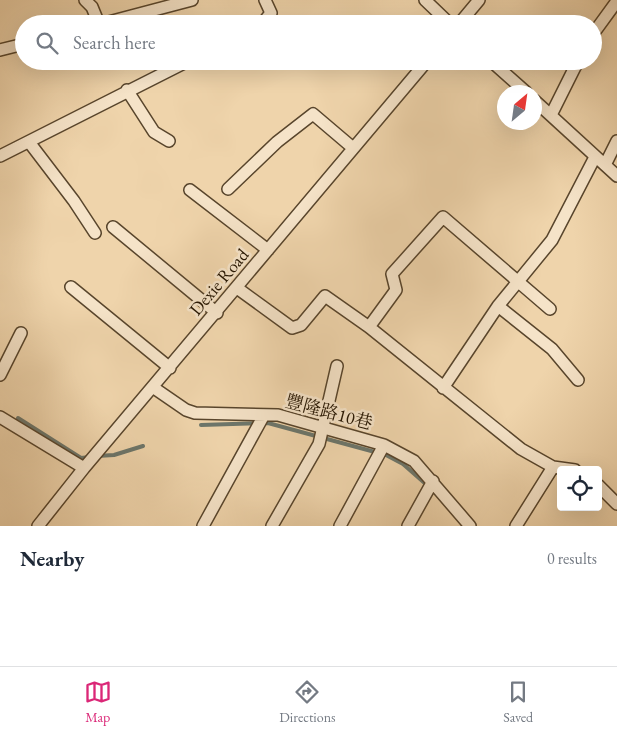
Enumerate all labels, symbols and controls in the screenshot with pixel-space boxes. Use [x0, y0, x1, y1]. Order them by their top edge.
search box [15, 15, 602, 70]
icon: search [33, 29, 61, 57]
text: Search here [73, 30, 155, 55]
north arrow [497, 85, 542, 130]
street label: Dexie Road [184, 243, 254, 320]
street label: 豐隆路10巷 [283, 389, 375, 434]
map controls [557, 466, 602, 511]
button: locate [557, 466, 602, 511]
text: Nearby [20, 545, 84, 572]
text: 0 results [547, 548, 597, 569]
tab: Map [84, 678, 112, 726]
tab: Directions [279, 678, 336, 726]
tab: Saved [503, 678, 533, 726]

